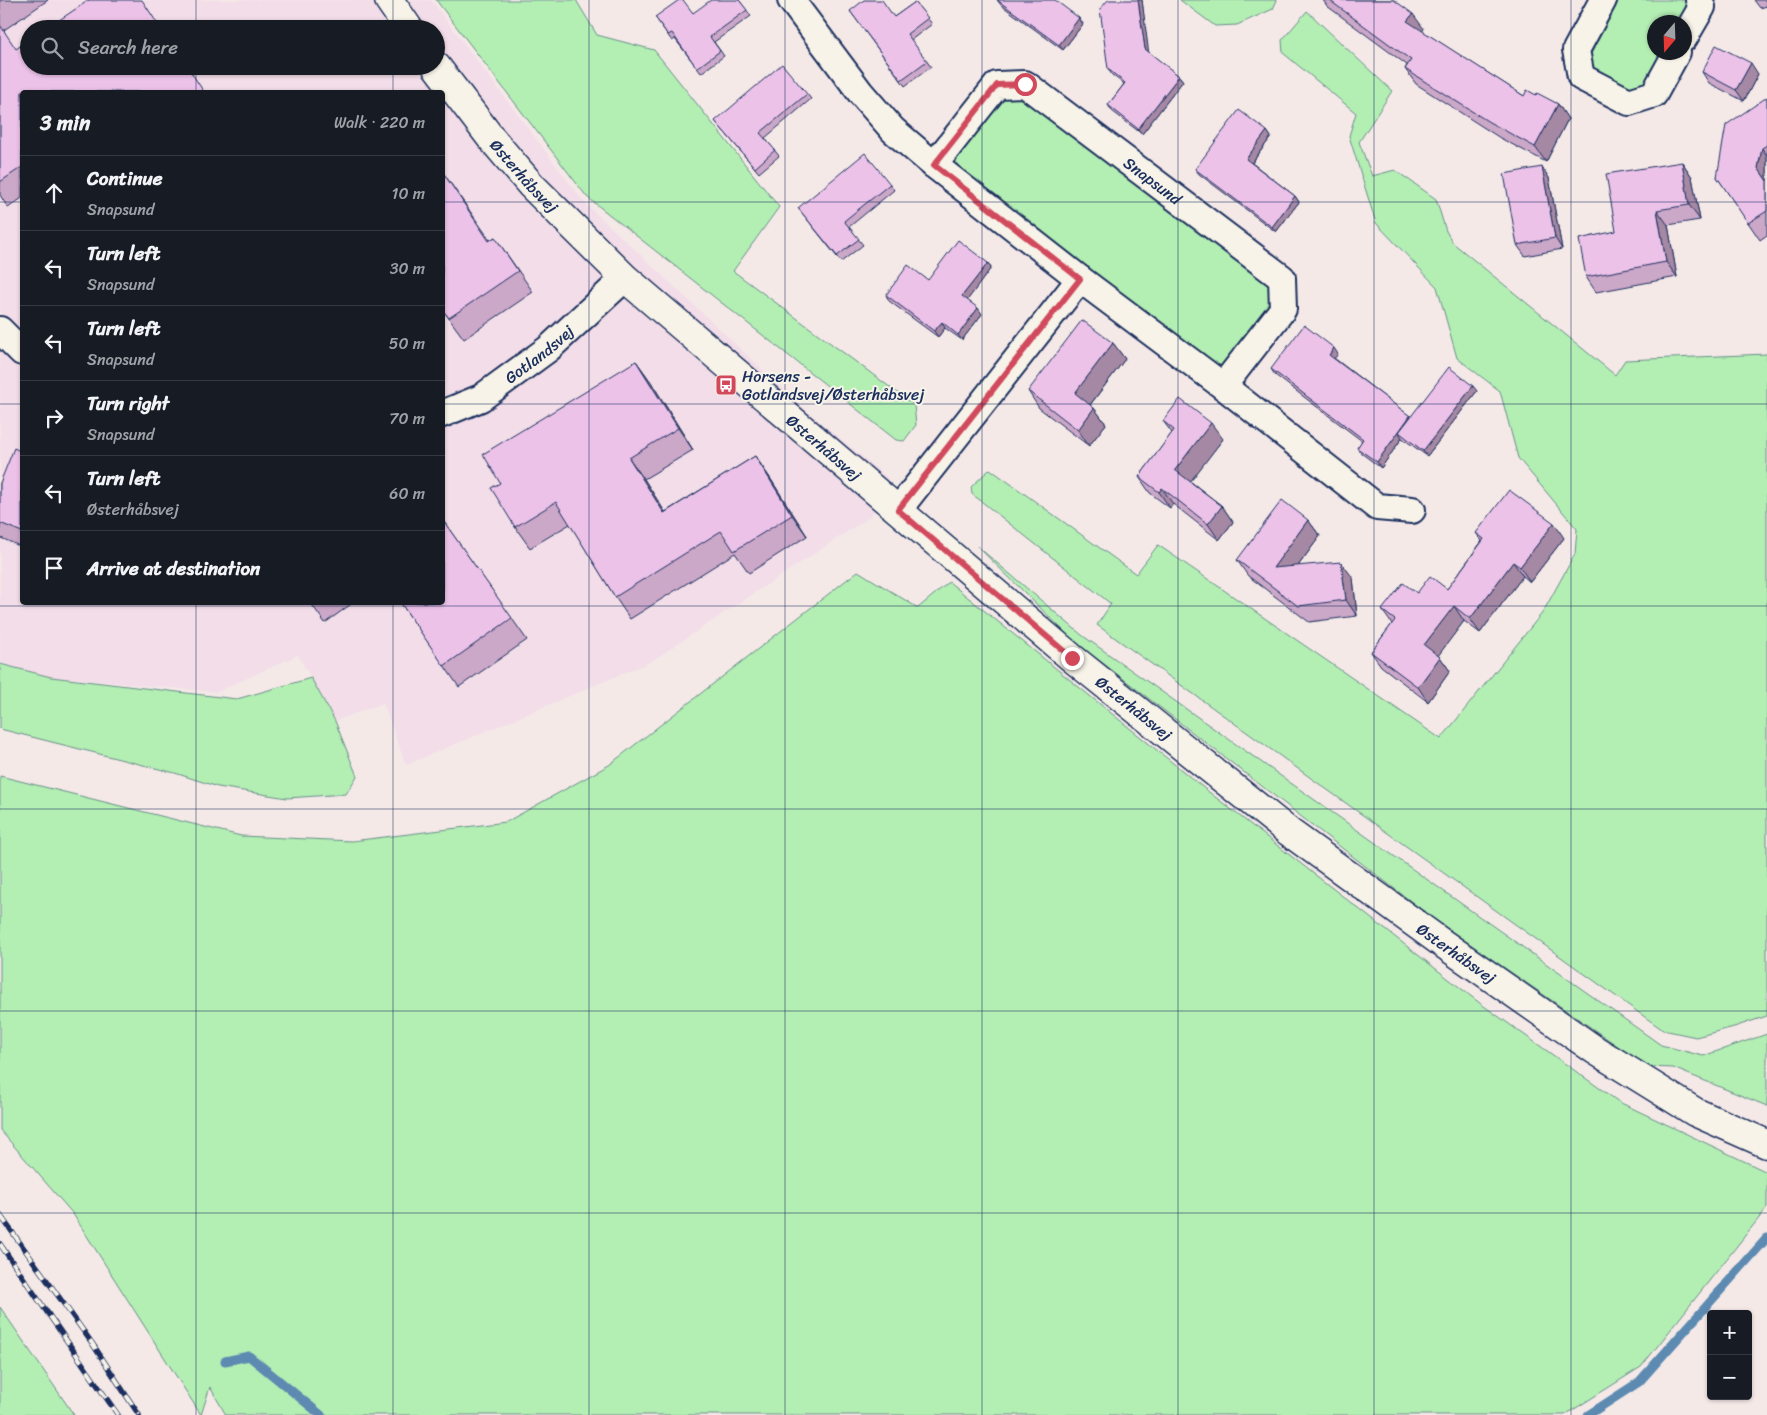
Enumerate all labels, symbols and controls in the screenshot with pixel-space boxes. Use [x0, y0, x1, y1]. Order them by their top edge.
north arrow [1647, 15, 1692, 60]
search box [20, 20, 445, 75]
text: Search here [78, 31, 178, 64]
icon: search [38, 34, 66, 62]
route start [1014, 73, 1037, 96]
text: 3 min [40, 104, 90, 142]
text: Walk · 220 m [334, 108, 425, 137]
street label: Østerhåbsvej [482, 132, 566, 221]
street label: Snapsund [1117, 149, 1189, 214]
text: Continue [87, 162, 163, 195]
icon: ahead [40, 179, 68, 207]
text: 10 m [392, 179, 425, 208]
text: Snapsund [87, 195, 154, 224]
text: Turn left [87, 237, 160, 270]
icon: left [40, 254, 68, 282]
text: 30 m [390, 254, 425, 283]
text: Snapsund [87, 270, 154, 299]
text: Turn left [87, 312, 160, 345]
street label: Gotlandsvej [498, 317, 582, 391]
icon: left [40, 329, 68, 357]
text: 50 m [389, 329, 425, 358]
text: Snapsund [87, 345, 154, 374]
place label: Horsens - Gotlandsvej/Østerhåbsvej [742, 362, 925, 409]
bus stop icon: Horsens - Gotlandsvej/Østerhåbsvej [714, 373, 738, 397]
text: Turn right [87, 387, 169, 420]
icon: right [40, 404, 68, 432]
text: 70 m [389, 404, 425, 433]
street label: Østerhåbsvej [779, 407, 869, 489]
text: Snapsund [87, 420, 154, 449]
text: Turn left [87, 462, 160, 495]
icon: left [40, 479, 68, 507]
text: 60 m [389, 479, 425, 508]
text: Østerhåbsvej [87, 495, 179, 524]
text: Arrive at destination [87, 552, 260, 585]
icon: arrive [40, 554, 68, 582]
route end [1061, 647, 1084, 670]
street label: Østerhåbsvej [1089, 668, 1179, 749]
street label: Østerhåbsvej [1410, 915, 1503, 992]
map controls [1707, 1310, 1752, 1400]
button: + [1707, 1310, 1752, 1355]
button: − [1707, 1355, 1752, 1400]

